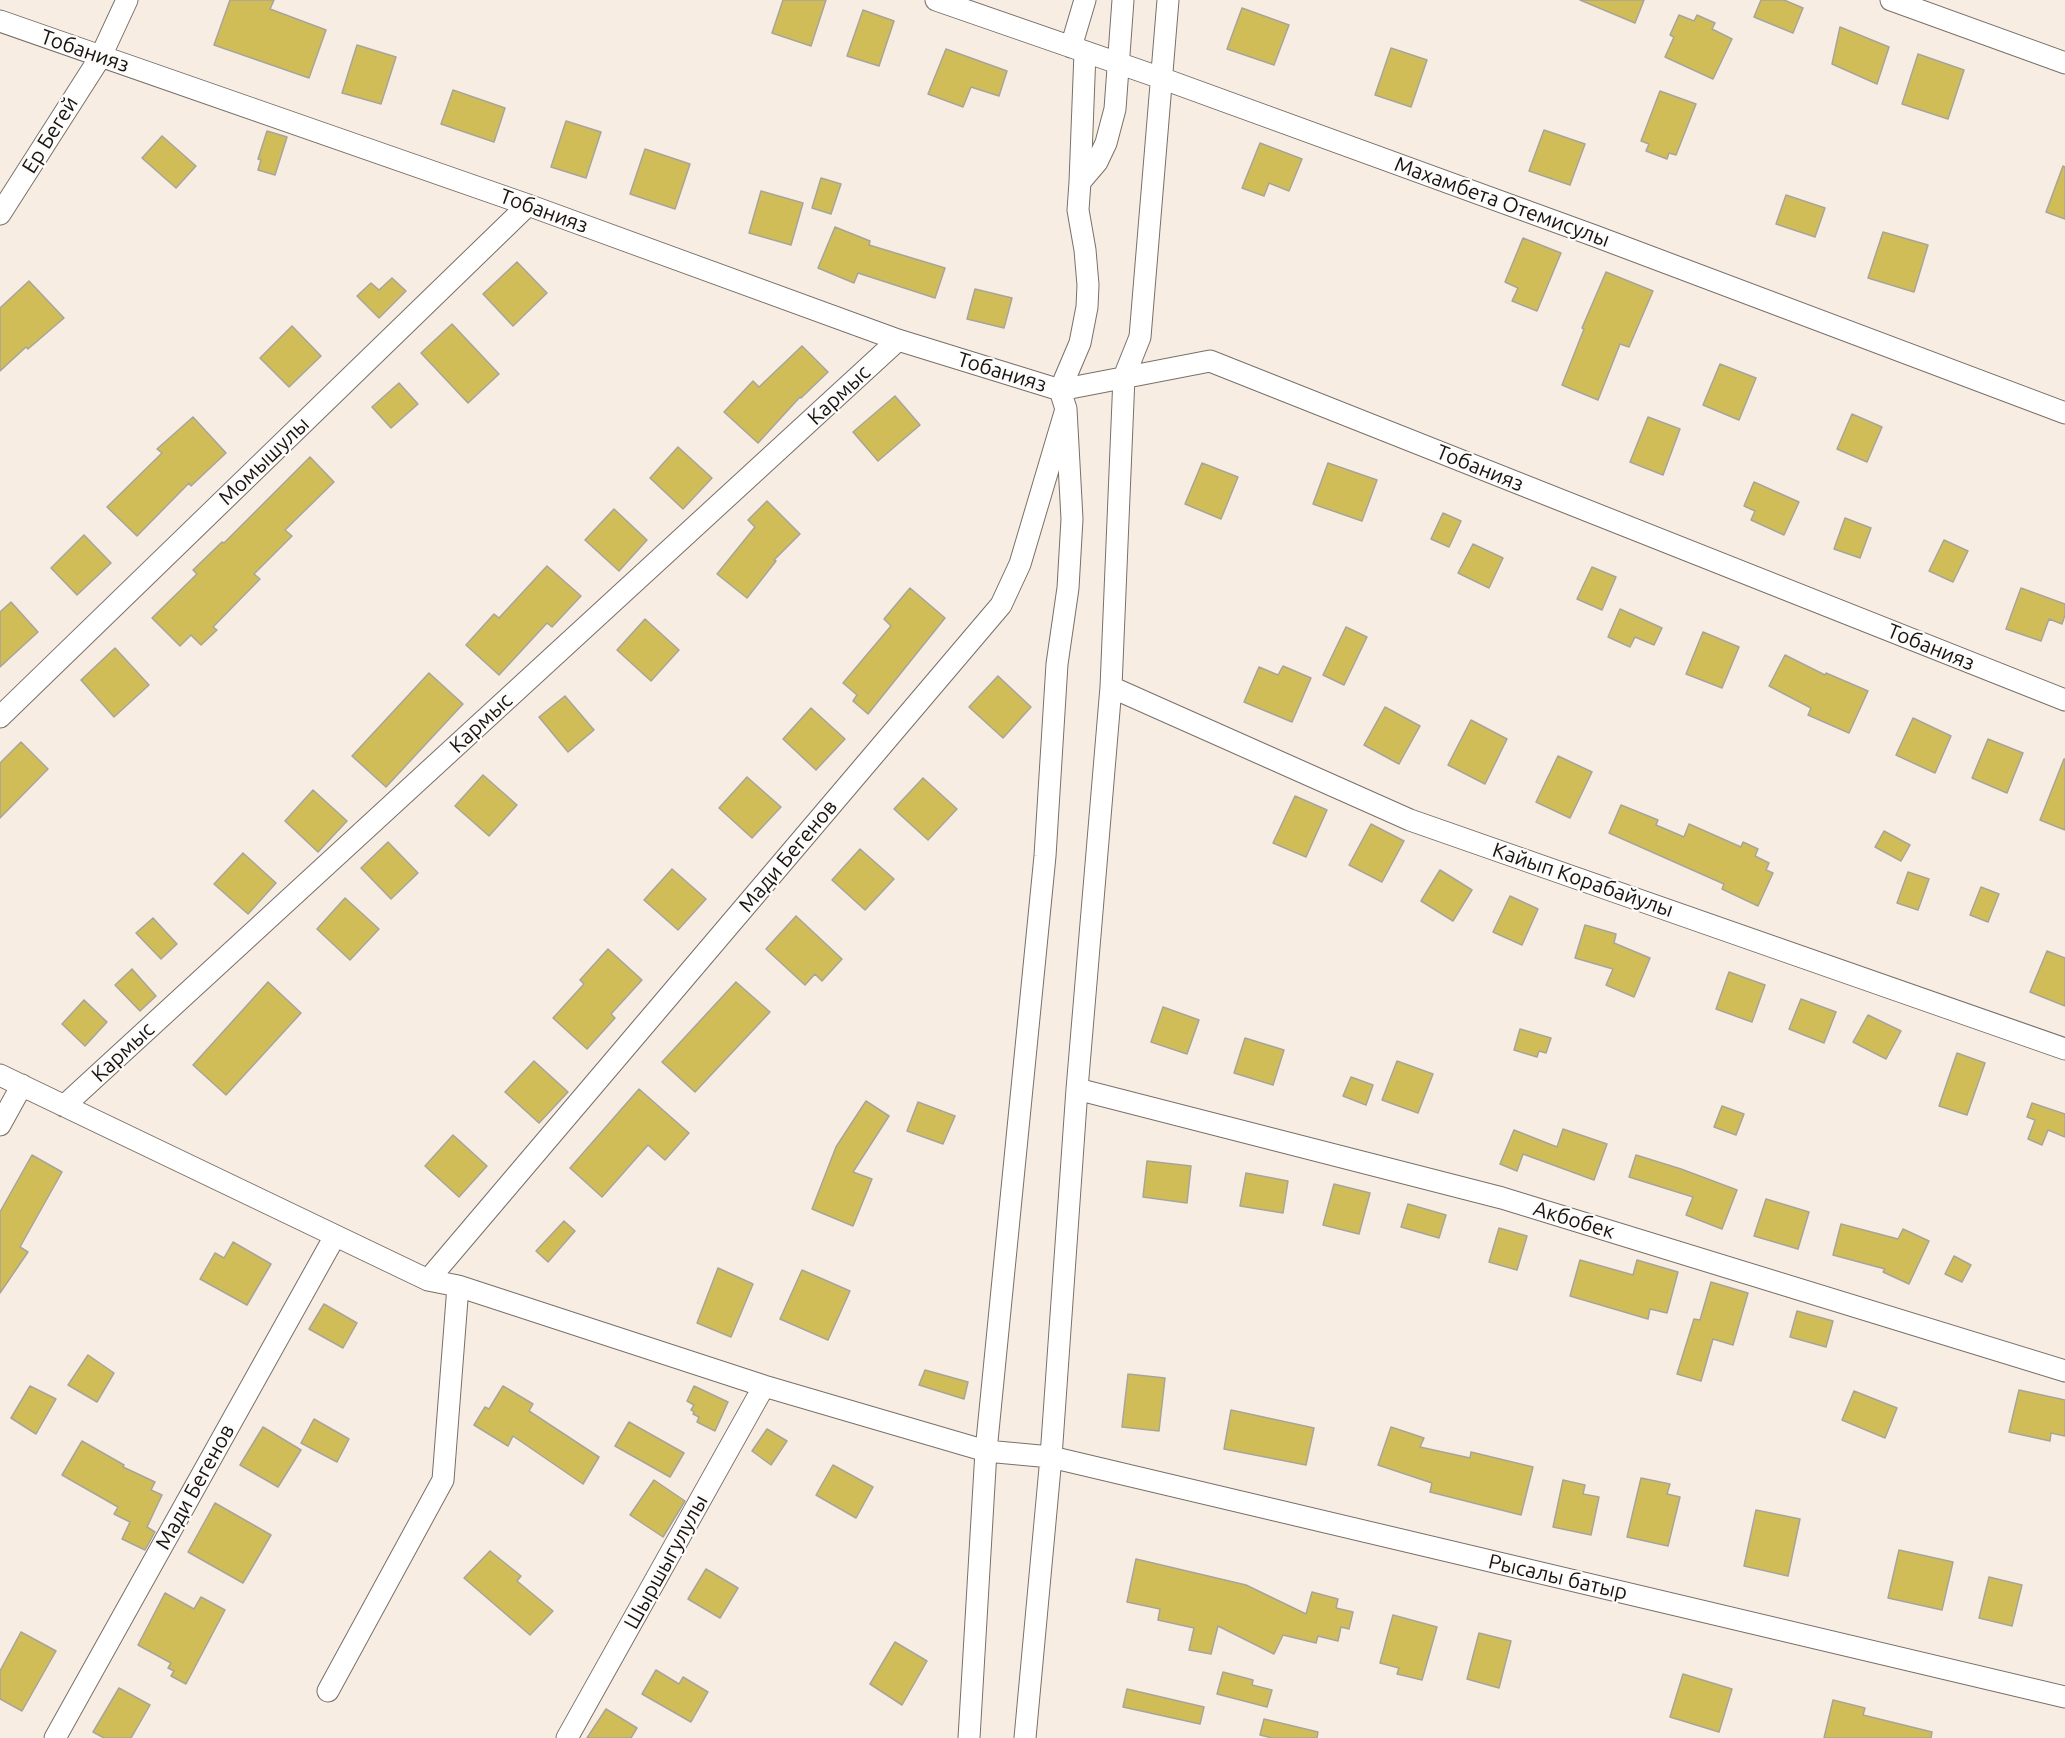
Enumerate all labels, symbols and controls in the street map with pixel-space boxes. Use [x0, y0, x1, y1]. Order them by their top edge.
street label: Тобанияз [37, 24, 133, 78]
street label: Ер Бегей [17, 92, 83, 178]
street label: Махамбета Отемисулы [1391, 151, 1613, 253]
street label: Тобанияз [496, 183, 592, 239]
street label: Тобанияз [954, 346, 1050, 398]
street label: Кармыс [802, 360, 876, 430]
street label: Момышулы [213, 412, 315, 510]
street label: Тобанияз [1433, 439, 1527, 497]
street label: Тобанияз [1884, 618, 1978, 676]
street label: Кармыс [444, 688, 518, 758]
street label: Мади Бегенов [734, 795, 842, 917]
street label: Кайып Корабайулы [1489, 837, 1677, 923]
street label: Кармыс [86, 1017, 160, 1087]
street label: Акбобек [1530, 1196, 1618, 1244]
street label: Мади Бегенов [150, 1420, 240, 1554]
street label: Шыршыгулулы [619, 1490, 713, 1634]
street label: Рысалы батыр [1486, 1549, 1630, 1605]

